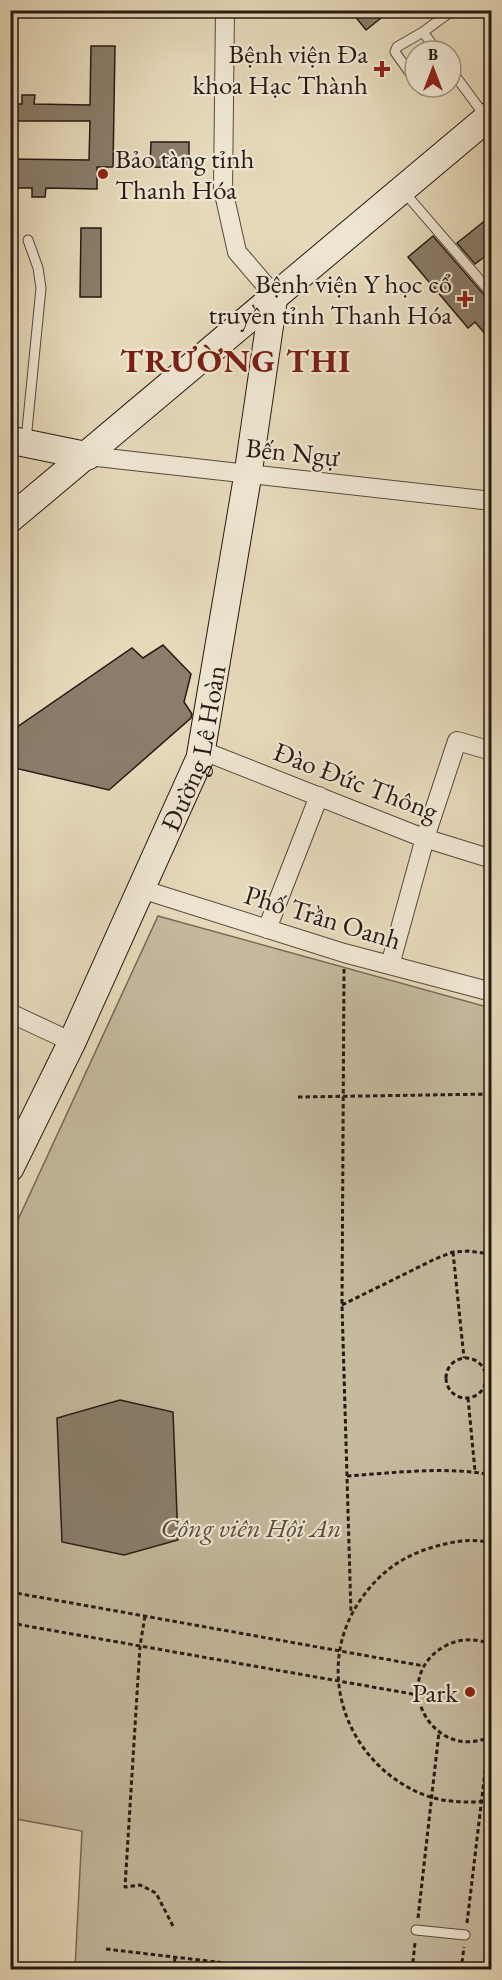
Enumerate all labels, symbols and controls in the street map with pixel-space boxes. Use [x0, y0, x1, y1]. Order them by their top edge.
place label: Bệnh viện Đa khoa Hạc Thành [192, 36, 368, 102]
north arrow [403, 39, 463, 99]
text: B [428, 44, 438, 65]
marker: Bệnh viện Đa khoa Hạc Thành [373, 60, 391, 78]
place label: Bảo tàng tỉnh Thanh Hóa [115, 141, 254, 207]
marker: Bảo tàng tỉnh Thanh Hóa [96, 167, 110, 181]
place label: Bệnh viện Y học cổ truyền tỉnh Thanh Hóa [208, 266, 452, 332]
marker: Bệnh viện Y học cổ truyền tỉnh Thanh Hóa [456, 290, 474, 308]
district label: TRƯỜNG THI [120, 339, 352, 382]
street label: Bến Ngự [244, 430, 343, 474]
street label: Đường Lê Hoàn [152, 662, 233, 836]
street label: Đào Đức Thông [269, 734, 443, 828]
street label: Phố Trần Oanh [240, 877, 406, 957]
park label: Công viên Hội An [161, 1510, 341, 1545]
place label: Park [412, 1675, 458, 1710]
marker: Park [463, 1685, 477, 1699]

